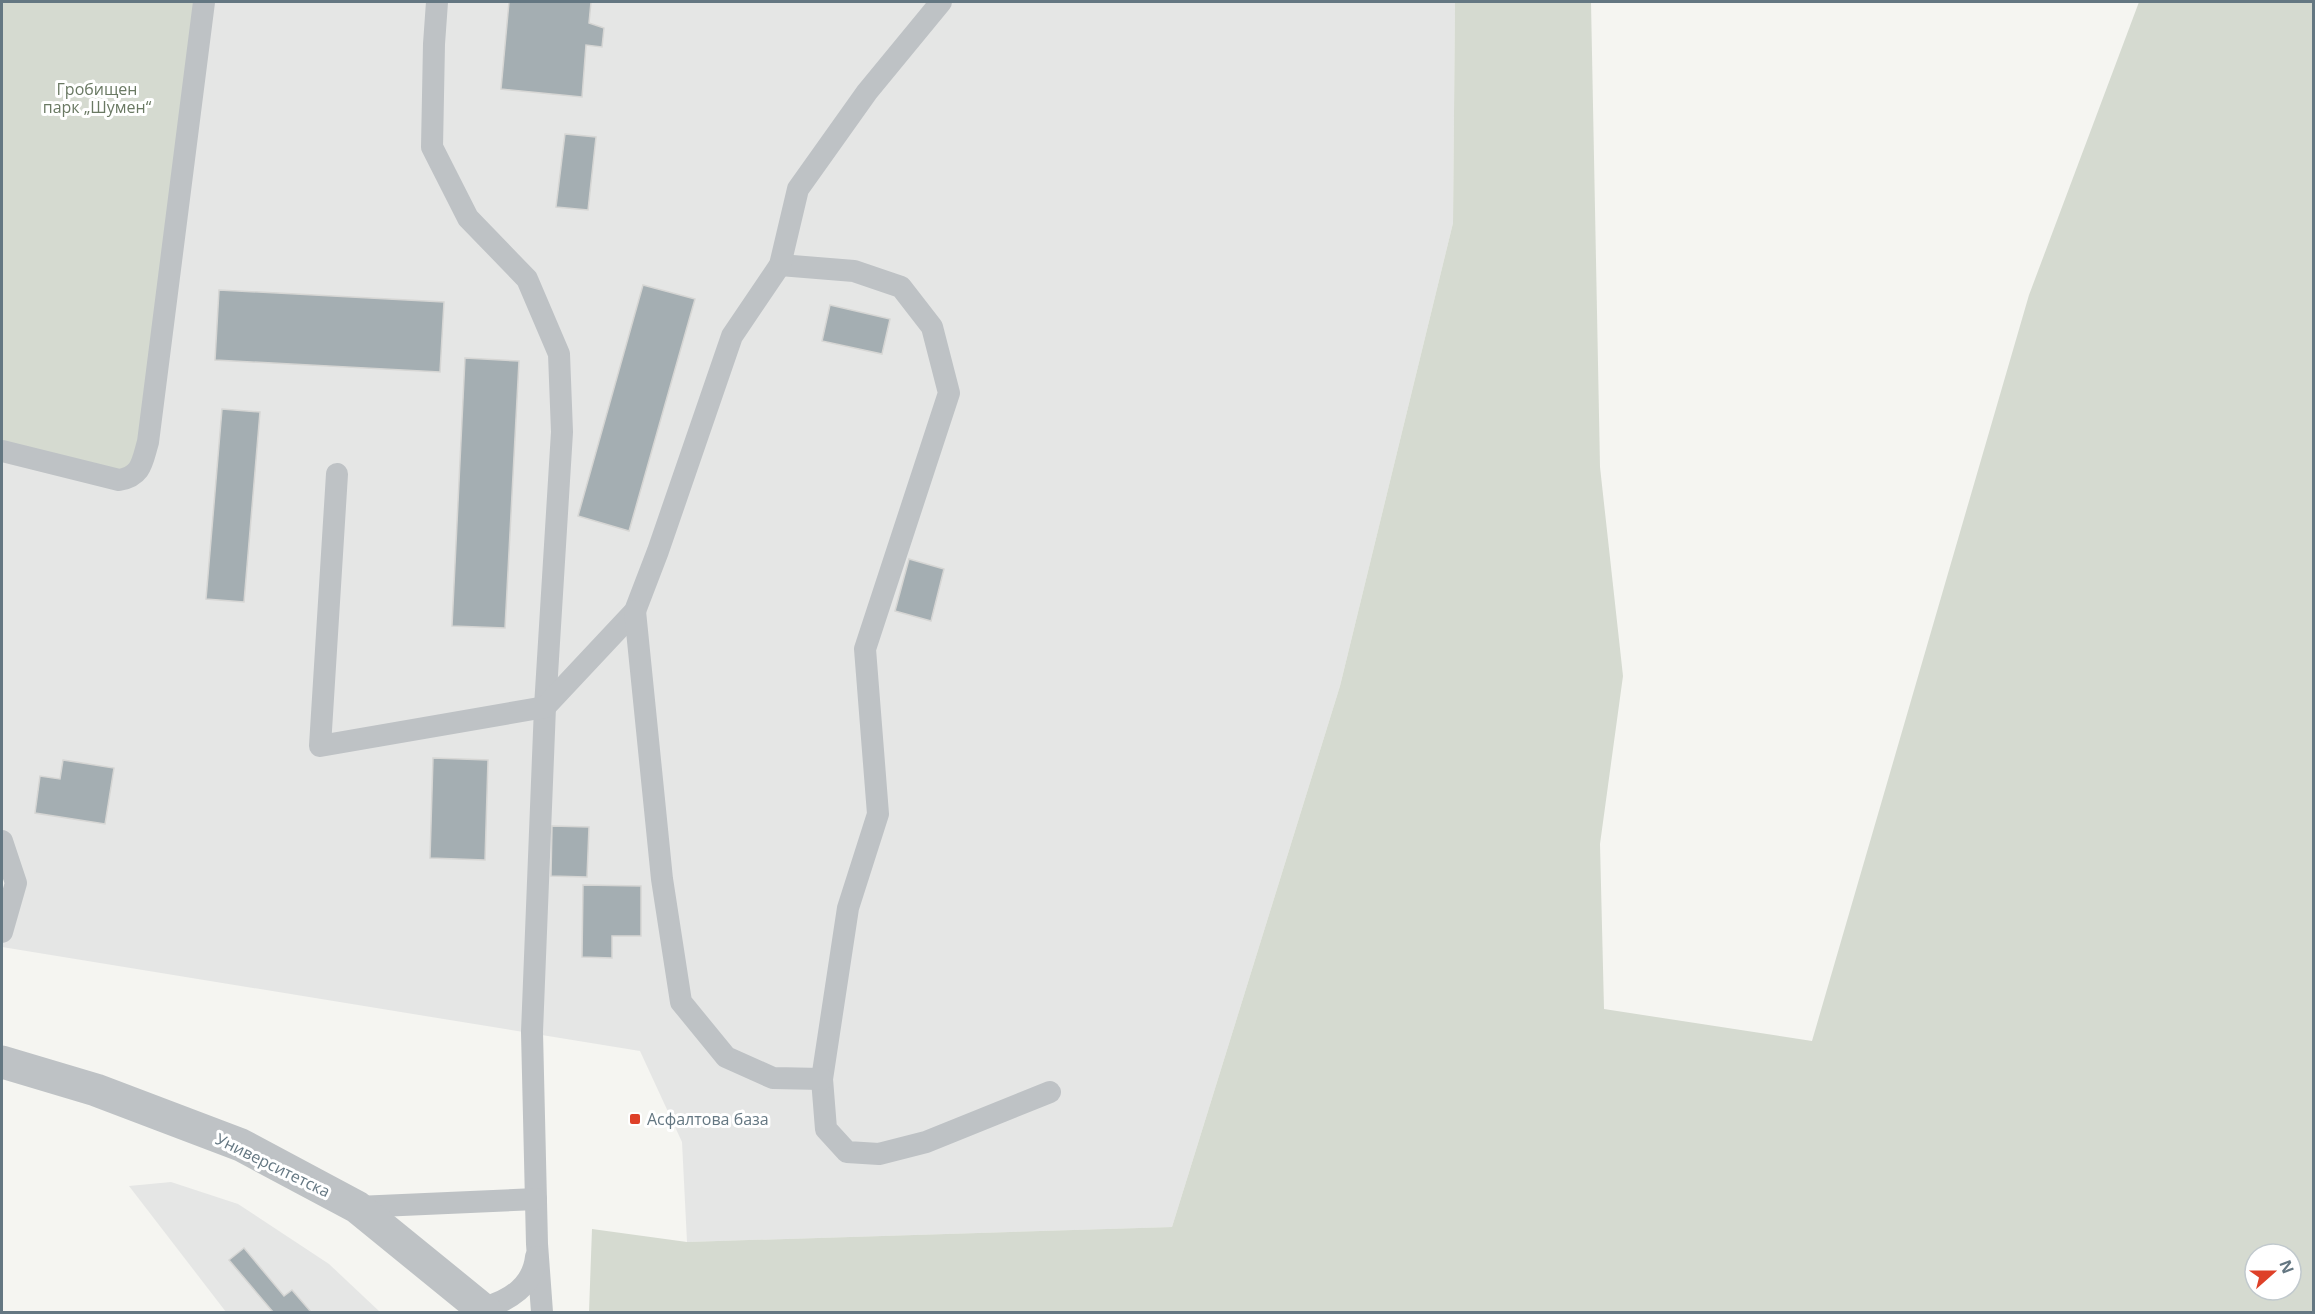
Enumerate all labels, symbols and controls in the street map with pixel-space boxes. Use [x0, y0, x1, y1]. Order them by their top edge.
park label: Гробищен парк „Шумен“ [43, 78, 152, 118]
place label: Асфалтова база [647, 1108, 769, 1130]
marker: Асфалтова база [628, 1112, 642, 1126]
street label: Университетска [212, 1128, 334, 1202]
north arrow [2243, 1242, 2303, 1302]
text: N [2274, 1257, 2300, 1277]

